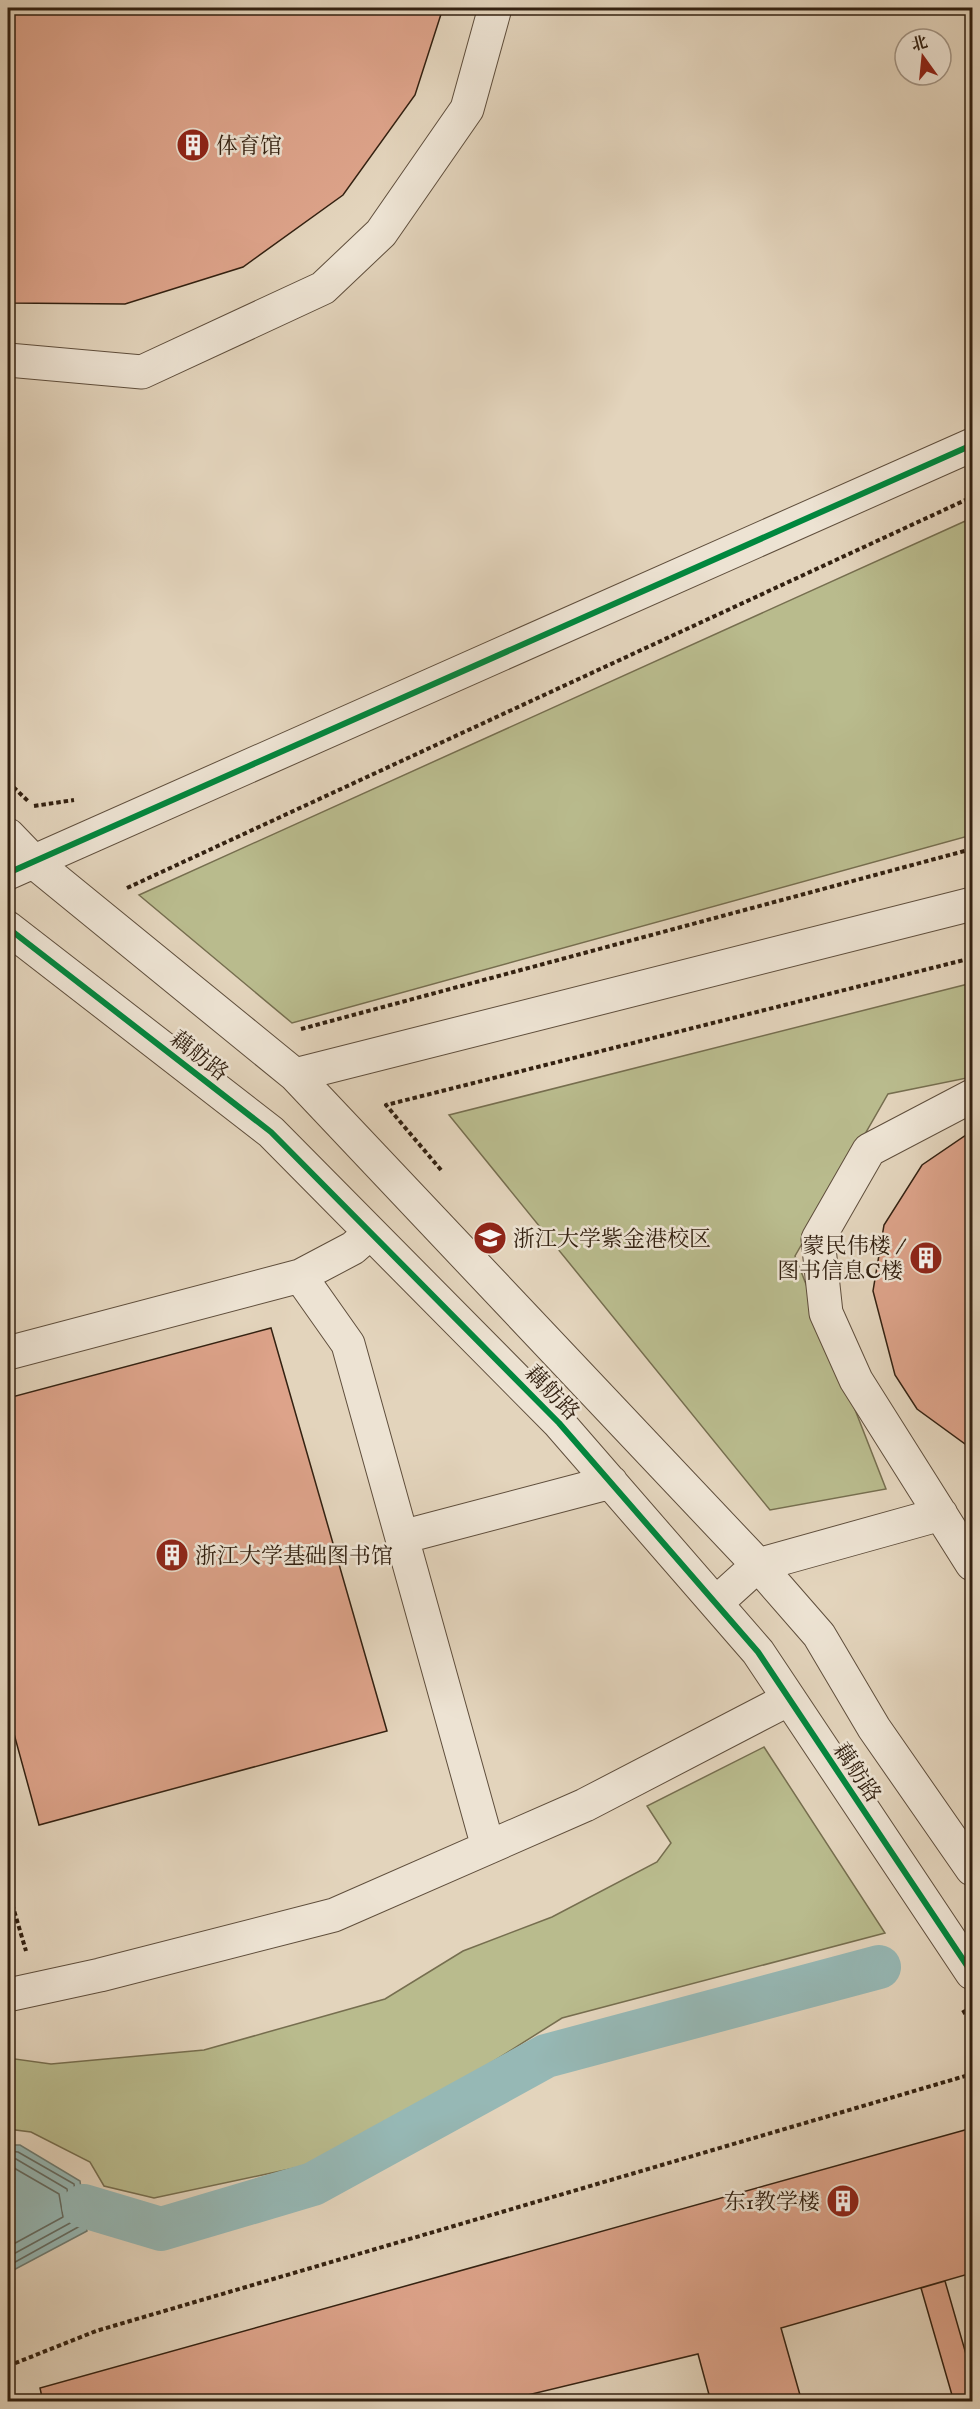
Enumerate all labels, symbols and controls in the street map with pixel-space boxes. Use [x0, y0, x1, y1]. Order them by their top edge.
north arrow [893, 27, 953, 87]
text: 北 [909, 33, 930, 56]
building icon: 体育馆 [175, 127, 211, 163]
place label: 体育馆 [216, 133, 282, 161]
street label: 藕舫路 [164, 1025, 233, 1088]
school or university icon: 浙江大学紫金港校区 [472, 1220, 508, 1256]
place label: 浙江大学紫金港校区 [513, 1226, 711, 1254]
place label: 蒙民伟楼 / 图书信息C楼 [777, 1233, 906, 1286]
building icon: 蒙民伟楼 / 图书信息C楼 [908, 1240, 944, 1276]
street label: 藕舫路 [519, 1360, 585, 1427]
building icon: 浙江大学基础图书馆 [154, 1537, 190, 1573]
place label: 浙江大学基础图书馆 [195, 1543, 393, 1571]
street label: 藕舫路 [826, 1738, 886, 1808]
building icon: 东1教学楼 [825, 2183, 861, 2219]
place label: 东1教学楼 [724, 2189, 820, 2217]

